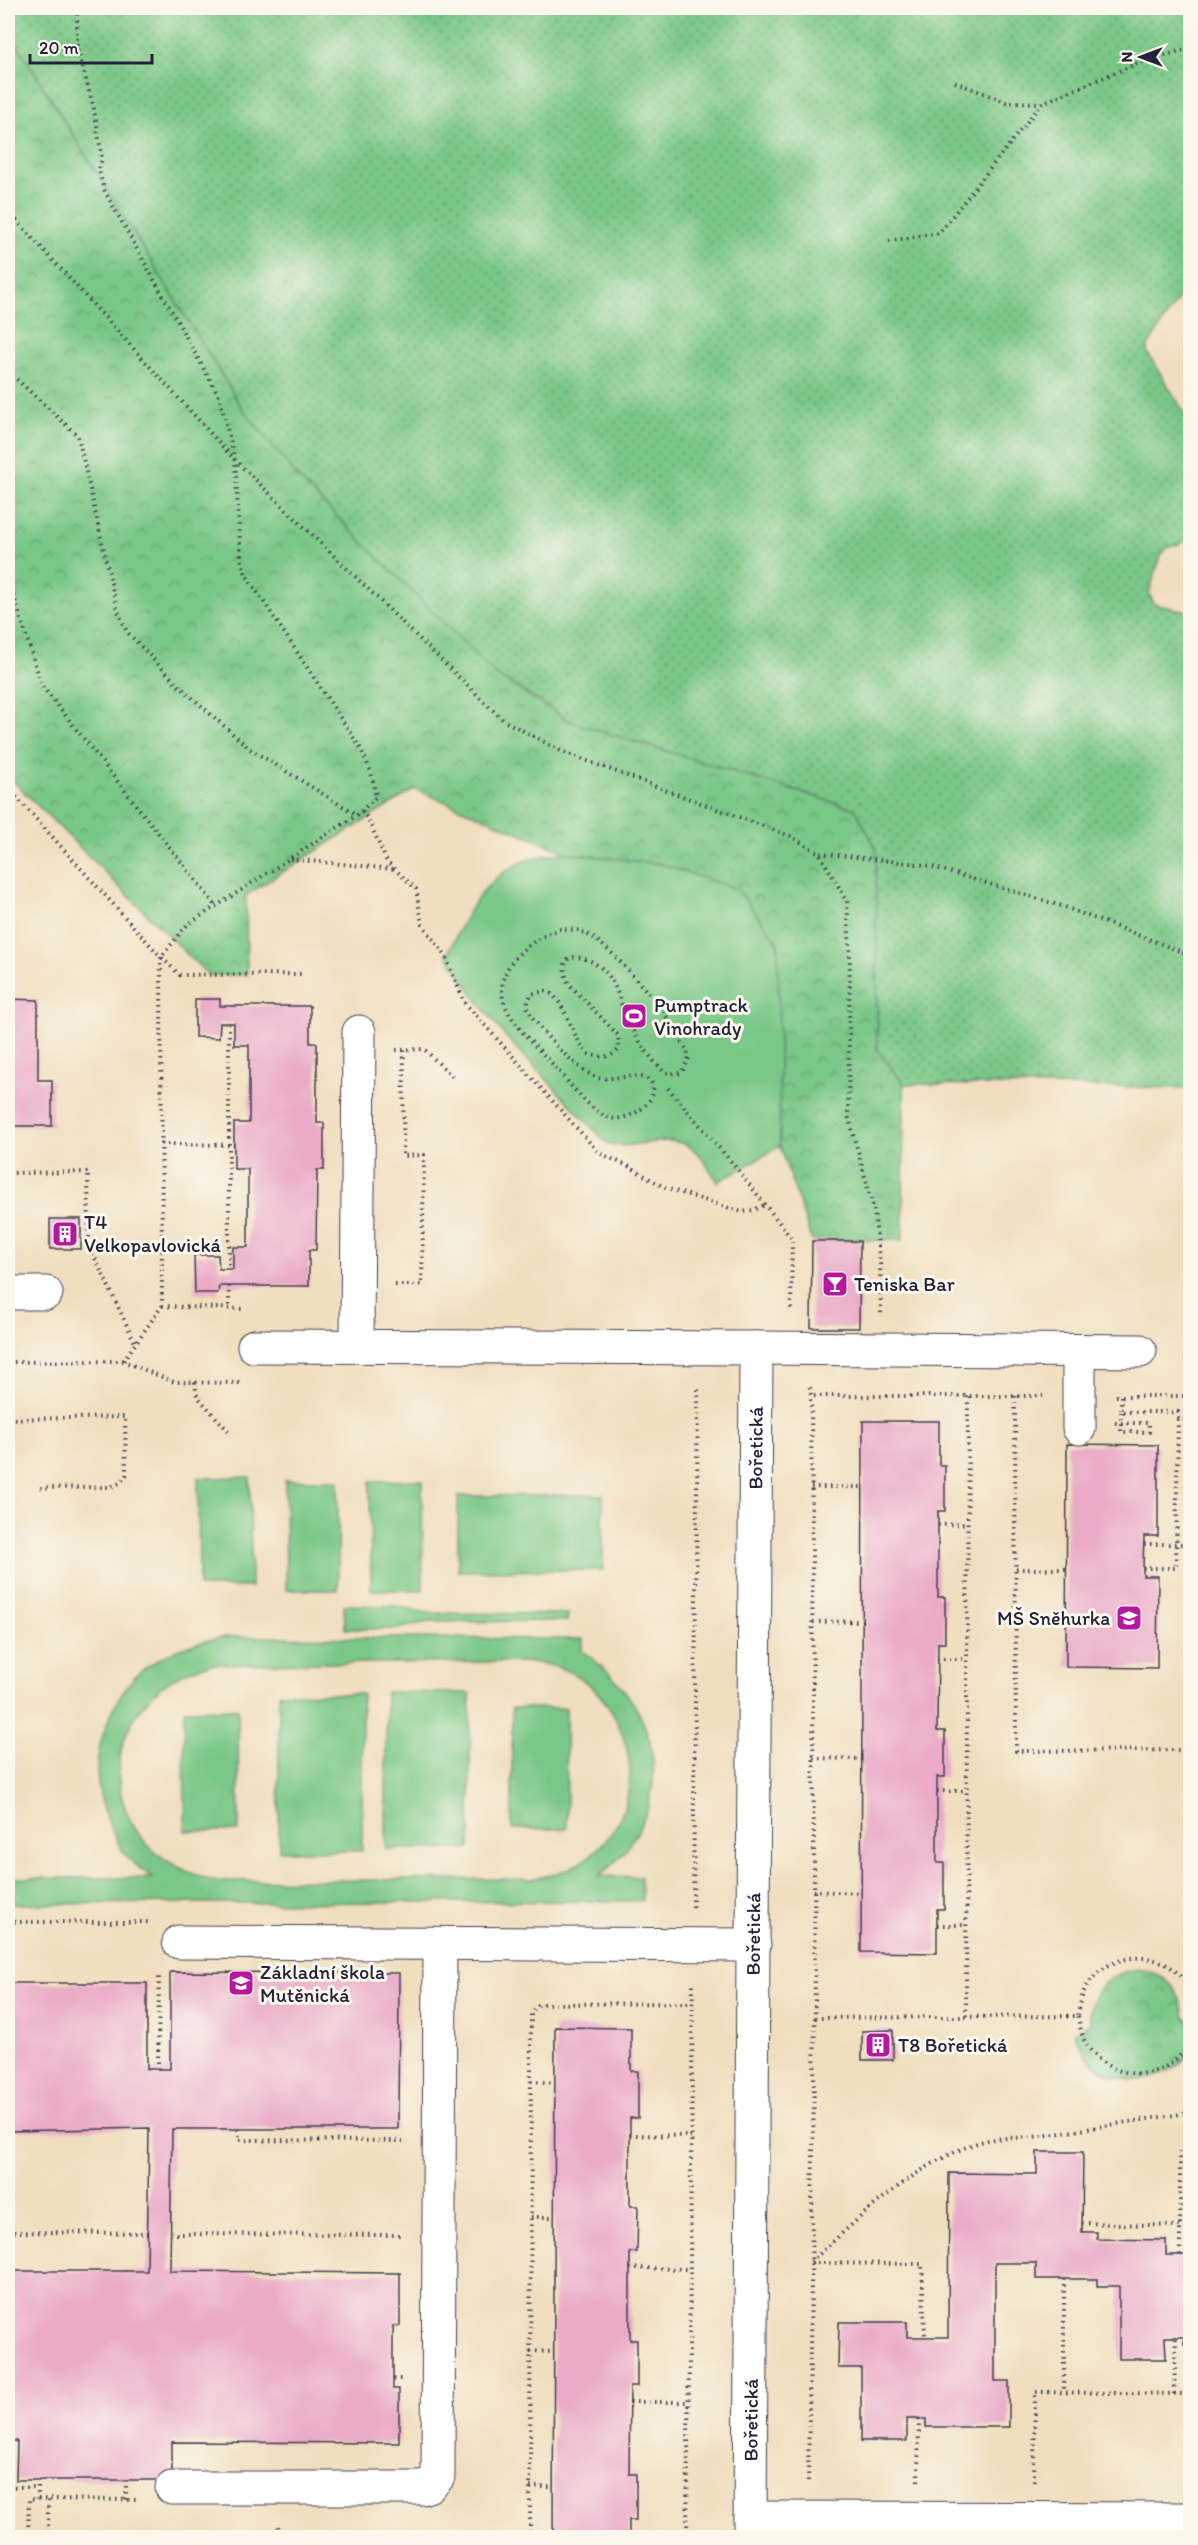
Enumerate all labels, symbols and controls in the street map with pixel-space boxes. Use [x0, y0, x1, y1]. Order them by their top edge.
scale bar [30, 27, 152, 65]
north arrow [1111, 27, 1171, 87]
text: 20 m [39, 37, 79, 59]
text: N [1117, 52, 1136, 62]
place label: Pumptrack Vinohrady [654, 993, 749, 1040]
sports icon: Pumptrack Vinohrady [619, 1001, 649, 1031]
place label: T4 Velkopavlovická [84, 1210, 222, 1257]
building icon: T4 Velkopavlovická [50, 1219, 80, 1249]
bar icon: Teniska Bar [820, 1269, 850, 1299]
place label: Teniska Bar [854, 1272, 955, 1296]
street label: Bořetická [743, 1406, 768, 1490]
school or university icon: MŠ Sněhurka [1114, 1603, 1144, 1633]
place label: MŠ Sněhurka [997, 1606, 1110, 1630]
street label: Bořetická [741, 1892, 765, 1976]
place label: Základní škola Mutěnická [260, 1960, 385, 2007]
school or university icon: Základní škola Mutěnická [226, 1968, 256, 1998]
building icon: T8 Bořetická [863, 2030, 893, 2060]
place label: T8 Bořetická [898, 2033, 1008, 2057]
street label: Bořetická [738, 2378, 763, 2462]

